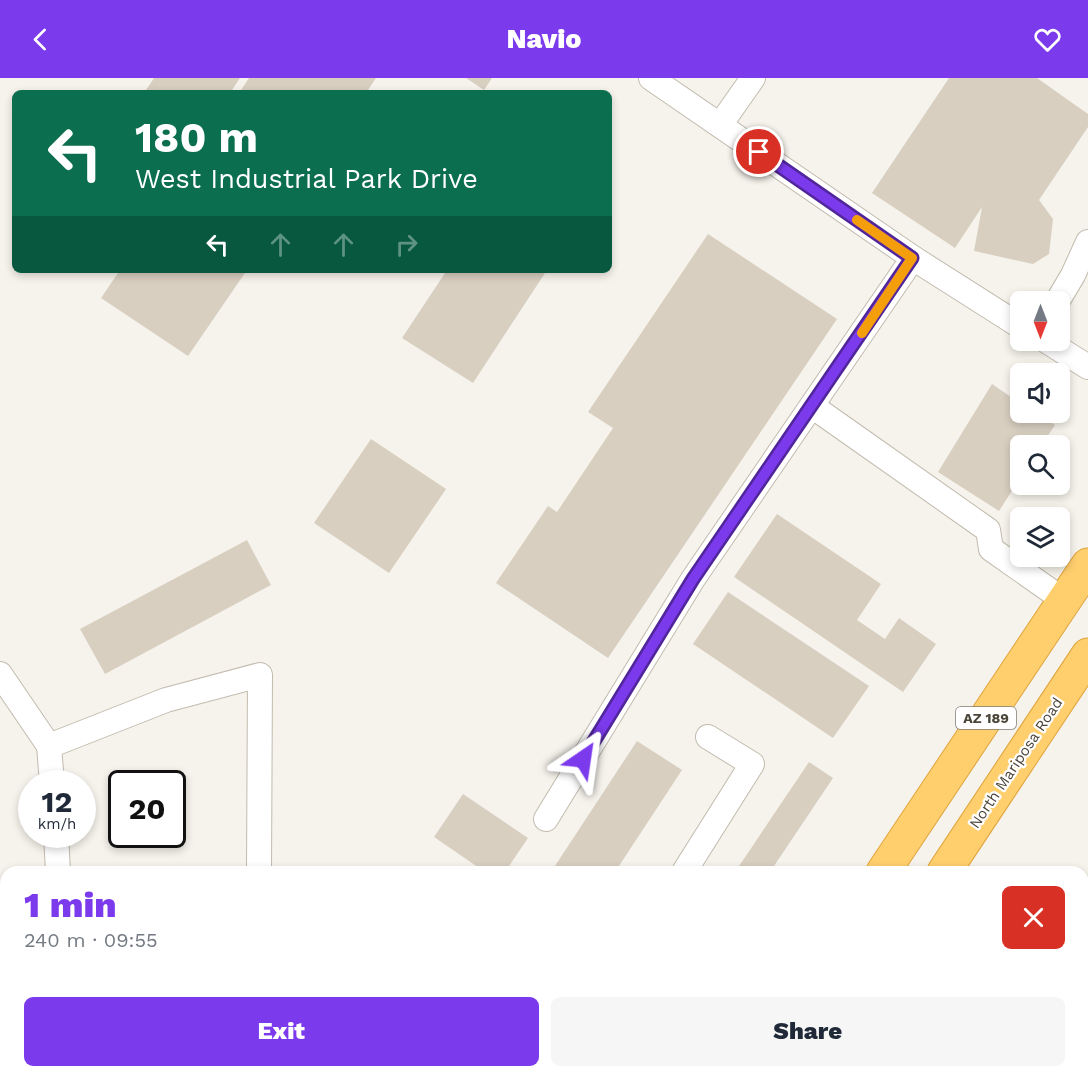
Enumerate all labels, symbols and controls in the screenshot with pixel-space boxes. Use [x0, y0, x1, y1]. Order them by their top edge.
icon: back [24, 23, 57, 56]
text: Navio [507, 23, 581, 55]
icon: heart [1031, 23, 1064, 56]
text: 180 m [135, 113, 258, 162]
icon: left [36, 114, 114, 192]
pin [733, 126, 784, 177]
icon: arrive [742, 135, 775, 168]
text: West Industrial Park Drive [135, 163, 478, 195]
icon: left [201, 228, 234, 261]
icon: ahead [264, 228, 297, 261]
icon: ahead [327, 228, 360, 261]
icon: right [390, 228, 423, 261]
north arrow [1010, 291, 1070, 351]
map controls [1010, 291, 1070, 567]
button: sound [1010, 363, 1070, 423]
button: search [1010, 435, 1070, 495]
button: layers [1010, 507, 1070, 567]
street label: North Mariposa Road [966, 694, 1066, 832]
road number: AZ 189 [956, 707, 1016, 729]
position arrow [551, 727, 615, 791]
speed limit sign: 20 [108, 770, 186, 848]
text: 12 [42, 784, 72, 819]
text: km/h [38, 815, 76, 833]
text: 1 min [24, 884, 117, 926]
button: close [1002, 886, 1065, 949]
text: 240 m · 09:55 [24, 928, 158, 952]
button: Exit [24, 997, 539, 1066]
button: Share [551, 997, 1065, 1066]

